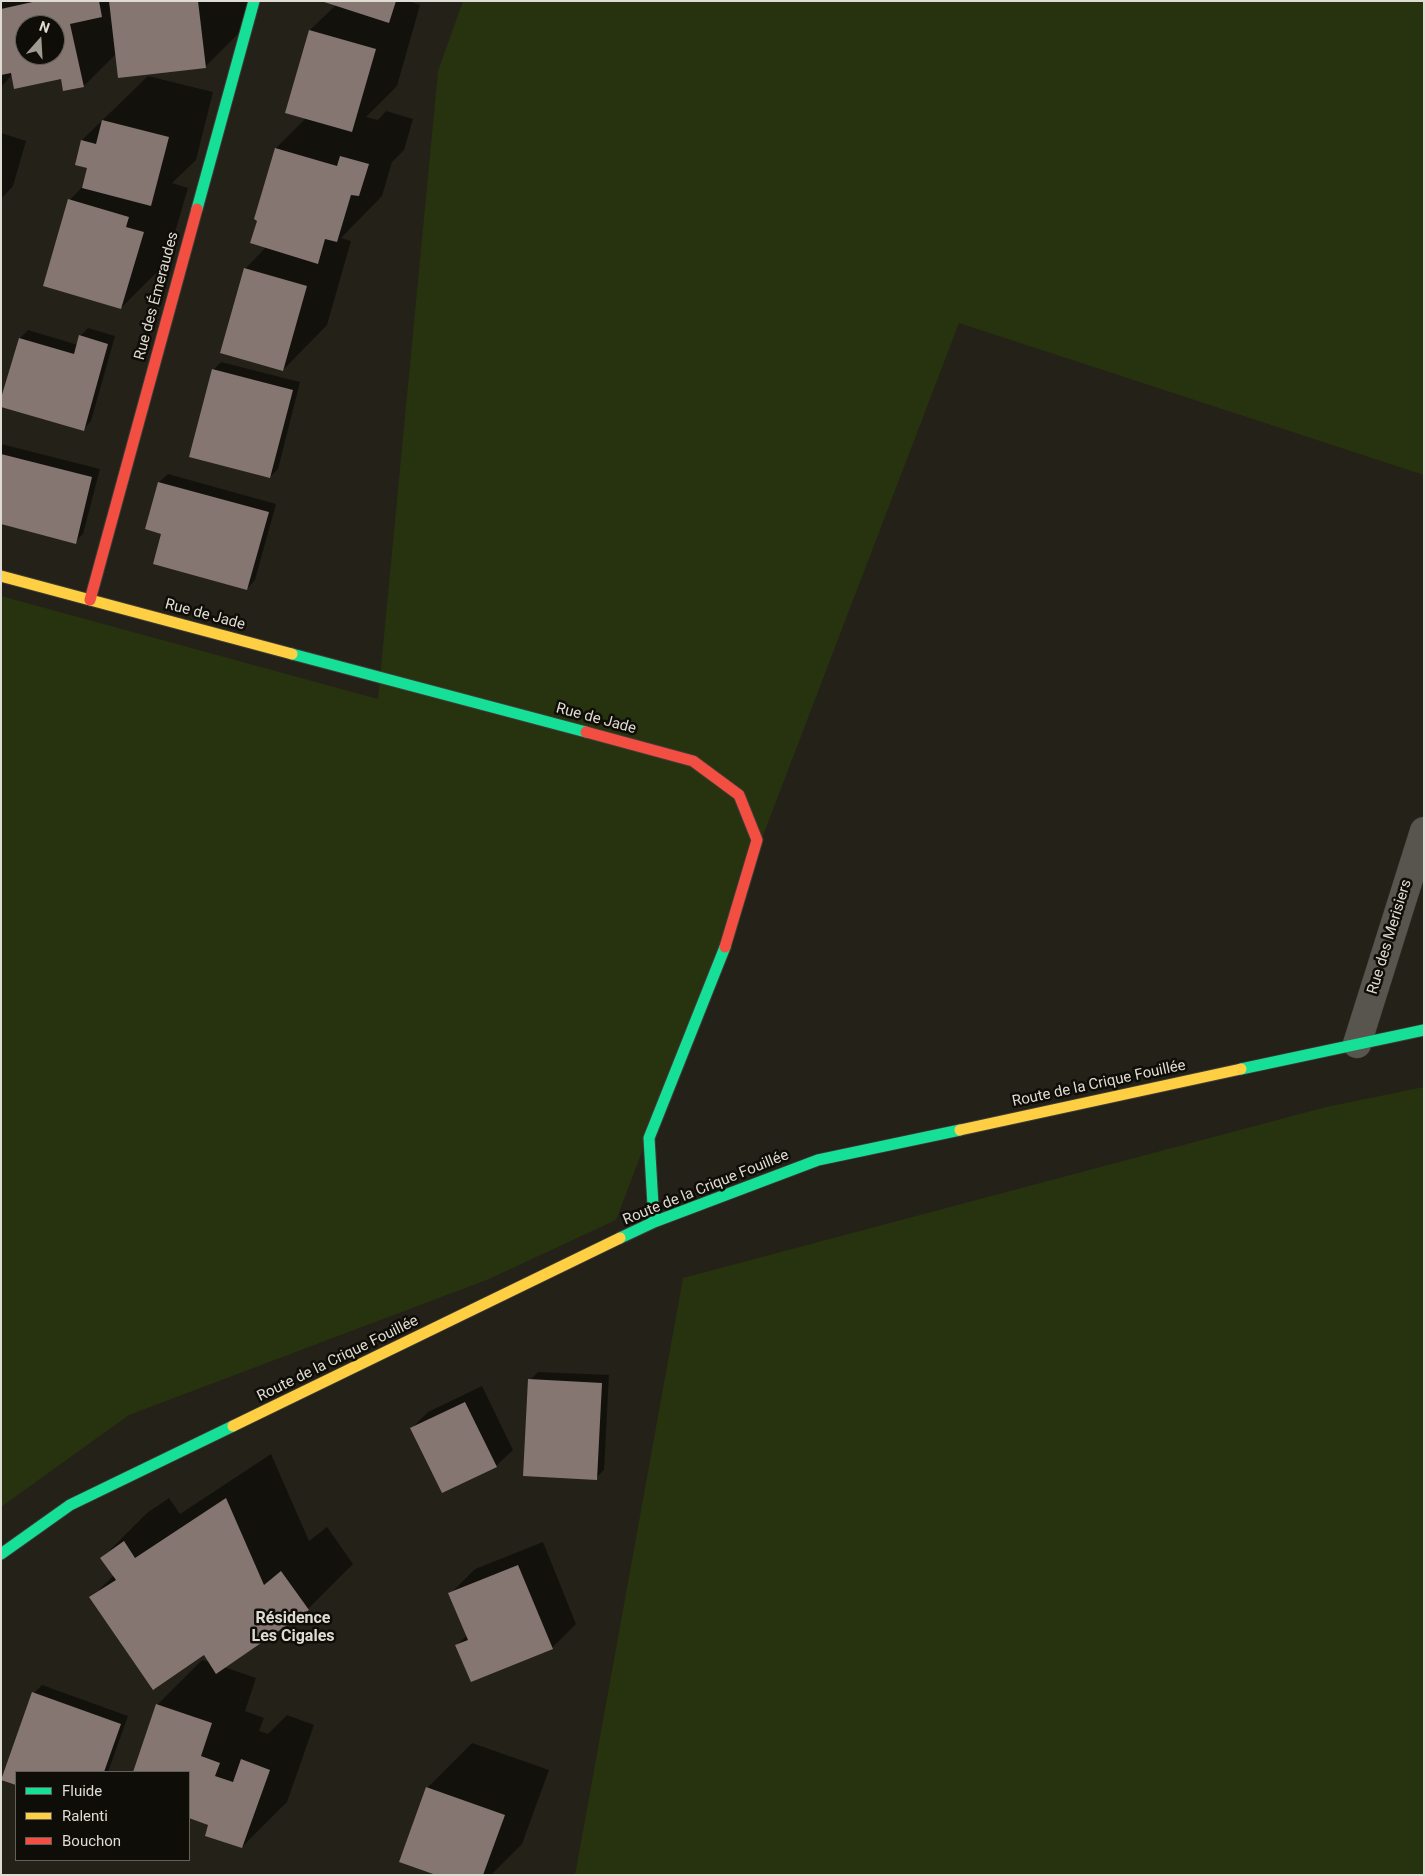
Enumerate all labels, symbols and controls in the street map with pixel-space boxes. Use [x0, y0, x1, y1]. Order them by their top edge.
north arrow [15, 15, 65, 65]
text: N [37, 18, 52, 36]
street label: Rue des Émeraudes [131, 230, 183, 362]
street label: Rue de Jade [163, 596, 247, 634]
street label: Rue de Jade [554, 700, 638, 738]
street label: Rue des Merisiers [1364, 877, 1416, 997]
street label: Route de la Crique Fouillée [1011, 1057, 1187, 1111]
street label: Route de la Crique Fouillée [621, 1146, 791, 1230]
street label: Route de la Crique Fouillée [254, 1312, 422, 1406]
district label: Résidence Les Cigales [252, 1609, 334, 1647]
legend [15, 1771, 190, 1861]
text: Fluide [62, 1782, 102, 1800]
text: Ralenti [62, 1807, 108, 1825]
text: Bouchon [62, 1832, 121, 1850]

